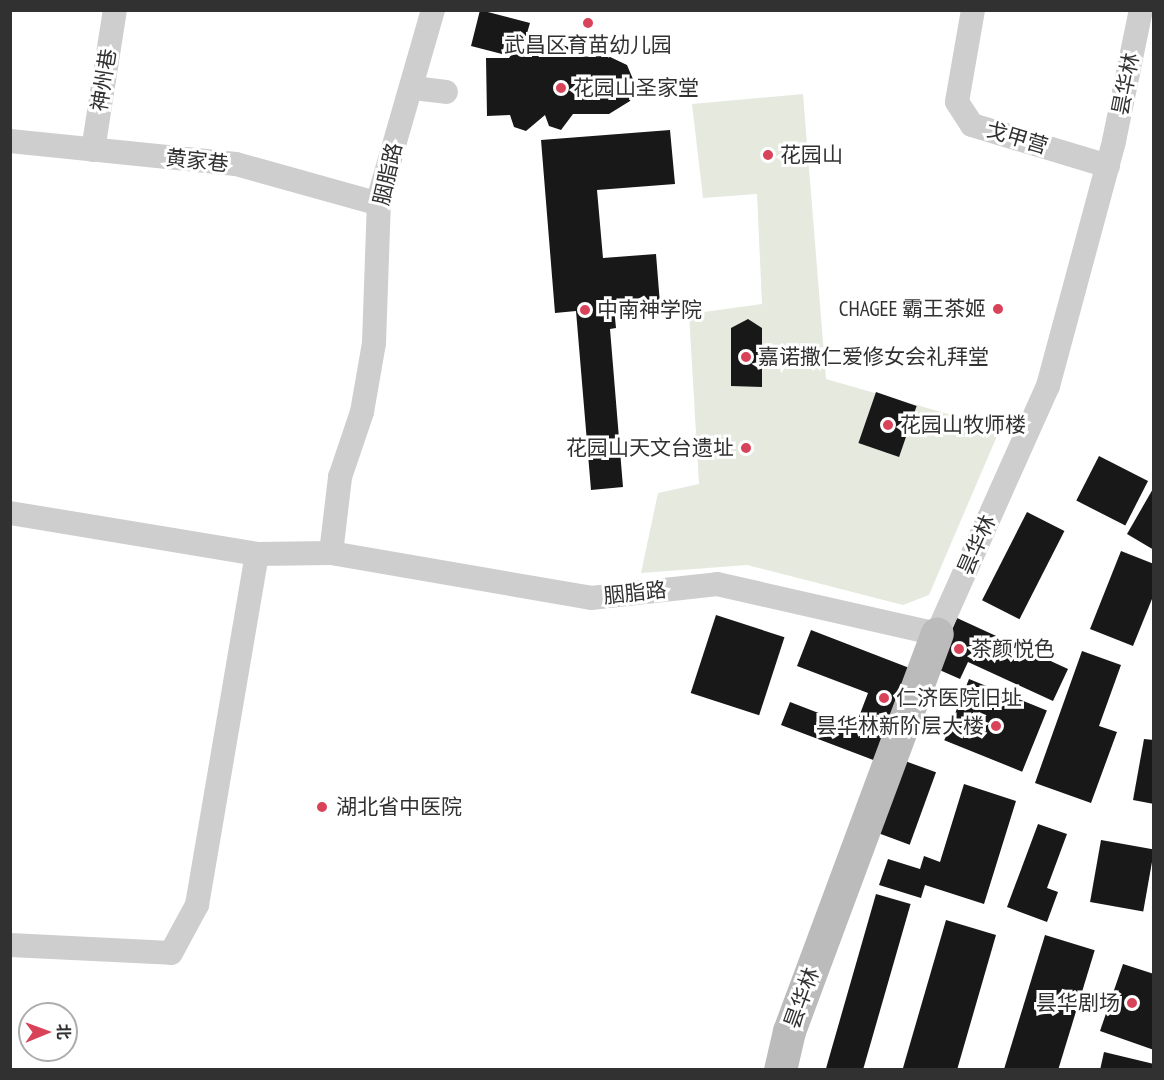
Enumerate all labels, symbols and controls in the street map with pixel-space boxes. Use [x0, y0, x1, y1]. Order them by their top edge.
marker: 武昌区育苗幼儿园 [581, 16, 595, 30]
place label: 武昌区育苗幼儿园 [504, 32, 672, 58]
street label: 神州巷 [87, 47, 121, 113]
street label: 昙华林 [1108, 51, 1144, 117]
place label: 花园山圣家堂 [573, 75, 699, 101]
marker: 花园山圣家堂 [554, 81, 568, 95]
street label: 戈甲营 [983, 117, 1051, 159]
street label: 胭脂路 [369, 140, 407, 208]
place label: 花园山 [780, 142, 843, 168]
street label: 黄家巷 [164, 145, 230, 177]
marker: 花园山 [761, 148, 775, 162]
place label: CHAGEE 霸王茶姬 [839, 296, 986, 322]
place label: 中南神学院 [597, 297, 702, 323]
marker: CHAGEE 霸王茶姬 [991, 302, 1005, 316]
marker: 中南神学院 [578, 303, 592, 317]
place label: 嘉诺撒仁爱修女会礼拜堂 [758, 344, 989, 370]
marker: 嘉诺撒仁爱修女会礼拜堂 [739, 350, 753, 364]
place label: 花园山牧师楼 [900, 412, 1026, 438]
marker: 花园山牧师楼 [881, 418, 895, 432]
place label: 花园山天文台遗址 [566, 435, 734, 461]
marker: 花园山天文台遗址 [739, 441, 753, 455]
street label: 昙华林 [953, 511, 1001, 579]
street label: 胭脂路 [602, 577, 668, 609]
place label: 茶颜悦色 [971, 636, 1055, 662]
marker: 茶颜悦色 [952, 642, 966, 656]
place label: 仁济医院旧址 [896, 685, 1022, 711]
marker: 仁济医院旧址 [877, 691, 891, 705]
place label: 昙华林新阶层大楼 [816, 713, 984, 739]
marker: 昙华林新阶层大楼 [989, 719, 1003, 733]
place label: 湖北省中医院 [336, 794, 462, 820]
marker: 湖北省中医院 [313, 798, 331, 816]
street label: 昙华林 [779, 964, 825, 1032]
place label: 昙华剧场 [1036, 990, 1120, 1016]
marker: 昙华剧场 [1125, 996, 1139, 1010]
north arrow [18, 1002, 78, 1062]
text: 北 [54, 1024, 74, 1040]

